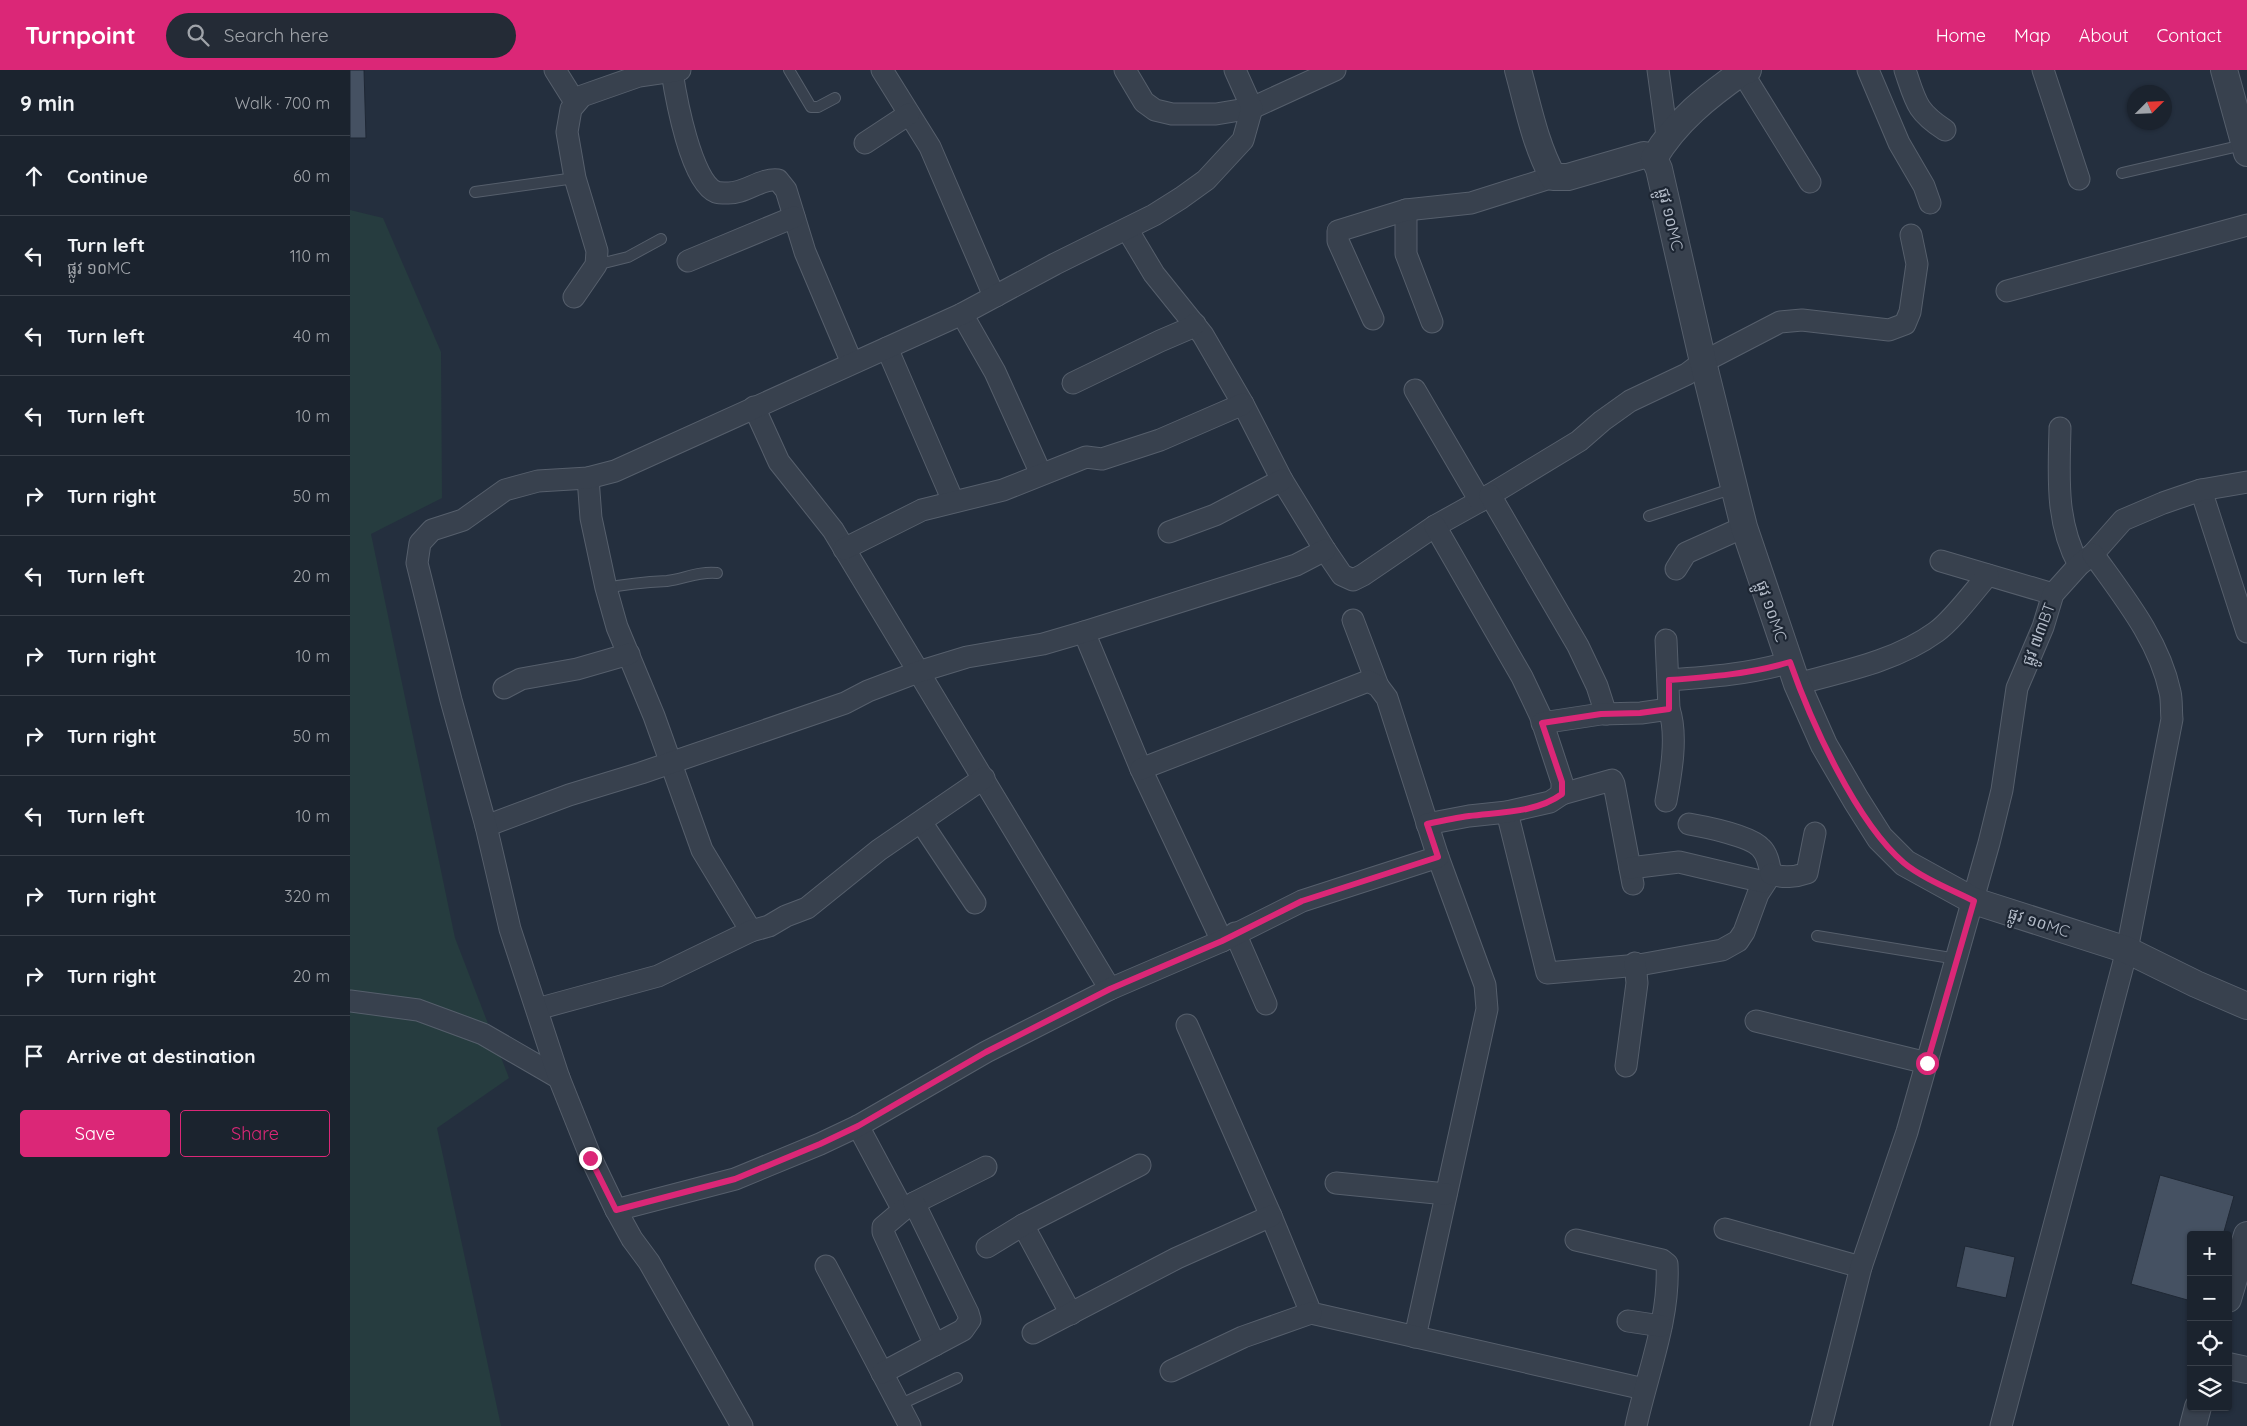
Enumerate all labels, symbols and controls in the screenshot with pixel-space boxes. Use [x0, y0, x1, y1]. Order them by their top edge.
search box [166, 13, 516, 58]
text: Turnpoint [25, 20, 136, 50]
icon: search [184, 21, 212, 49]
text: Search here [224, 23, 329, 47]
text: Home [1936, 24, 1986, 47]
text: Map [2014, 24, 2051, 47]
text: About [2079, 24, 2129, 47]
text: Contact [2157, 24, 2222, 47]
north arrow [2127, 85, 2172, 130]
text: 9 min [20, 90, 75, 116]
text: Walk · 700 m [235, 93, 330, 113]
icon: ahead [20, 162, 48, 190]
text: Continue [67, 164, 148, 188]
text: 60 m [293, 166, 330, 186]
street label: ផ្លូវ ១០MC [1649, 186, 1688, 253]
text: Turn left [67, 233, 145, 257]
icon: left [20, 242, 48, 270]
text: 110 m [290, 246, 330, 266]
text: ផ្លូវ ១០MC [67, 258, 131, 278]
icon: left [20, 322, 48, 350]
text: Turn left [67, 324, 145, 348]
text: 40 m [293, 326, 330, 346]
icon: left [20, 402, 48, 430]
text: Turn left [67, 404, 145, 428]
text: 10 m [296, 406, 330, 426]
icon: right [20, 482, 48, 510]
text: Turn right [67, 484, 156, 508]
text: 50 m [293, 486, 330, 506]
icon: left [20, 562, 48, 590]
text: Turn left [67, 564, 145, 588]
text: 20 m [293, 566, 330, 586]
street label: ផ្លូវ ១០MC [1748, 578, 1792, 646]
street label: ផ្លូវ ៧៣BT [2017, 599, 2064, 670]
icon: right [20, 642, 48, 670]
text: Turn right [67, 644, 156, 668]
text: 10 m [296, 646, 330, 666]
icon: right [20, 722, 48, 750]
text: Turn right [67, 724, 156, 748]
text: 50 m [293, 726, 330, 746]
icon: left [20, 802, 48, 830]
text: Turn left [67, 804, 145, 828]
text: 10 m [296, 806, 330, 826]
icon: right [20, 882, 48, 910]
text: Turn right [67, 884, 156, 908]
text: 320 m [284, 886, 330, 906]
street label: ផ្លូវ ១០MC [2004, 903, 2072, 946]
icon: right [20, 962, 48, 990]
text: Turn right [67, 964, 156, 988]
text: 20 m [293, 966, 330, 986]
icon: arrive [20, 1042, 48, 1070]
text: Arrive at destination [67, 1044, 256, 1068]
route start [1916, 1052, 1939, 1075]
button: Save [20, 1110, 170, 1157]
button: Share [180, 1110, 330, 1157]
route end [579, 1147, 602, 1170]
map controls [2187, 1231, 2232, 1411]
button: + [2187, 1231, 2232, 1276]
button: − [2187, 1276, 2232, 1321]
button: locate [2187, 1321, 2232, 1366]
button: layers [2187, 1366, 2232, 1411]

